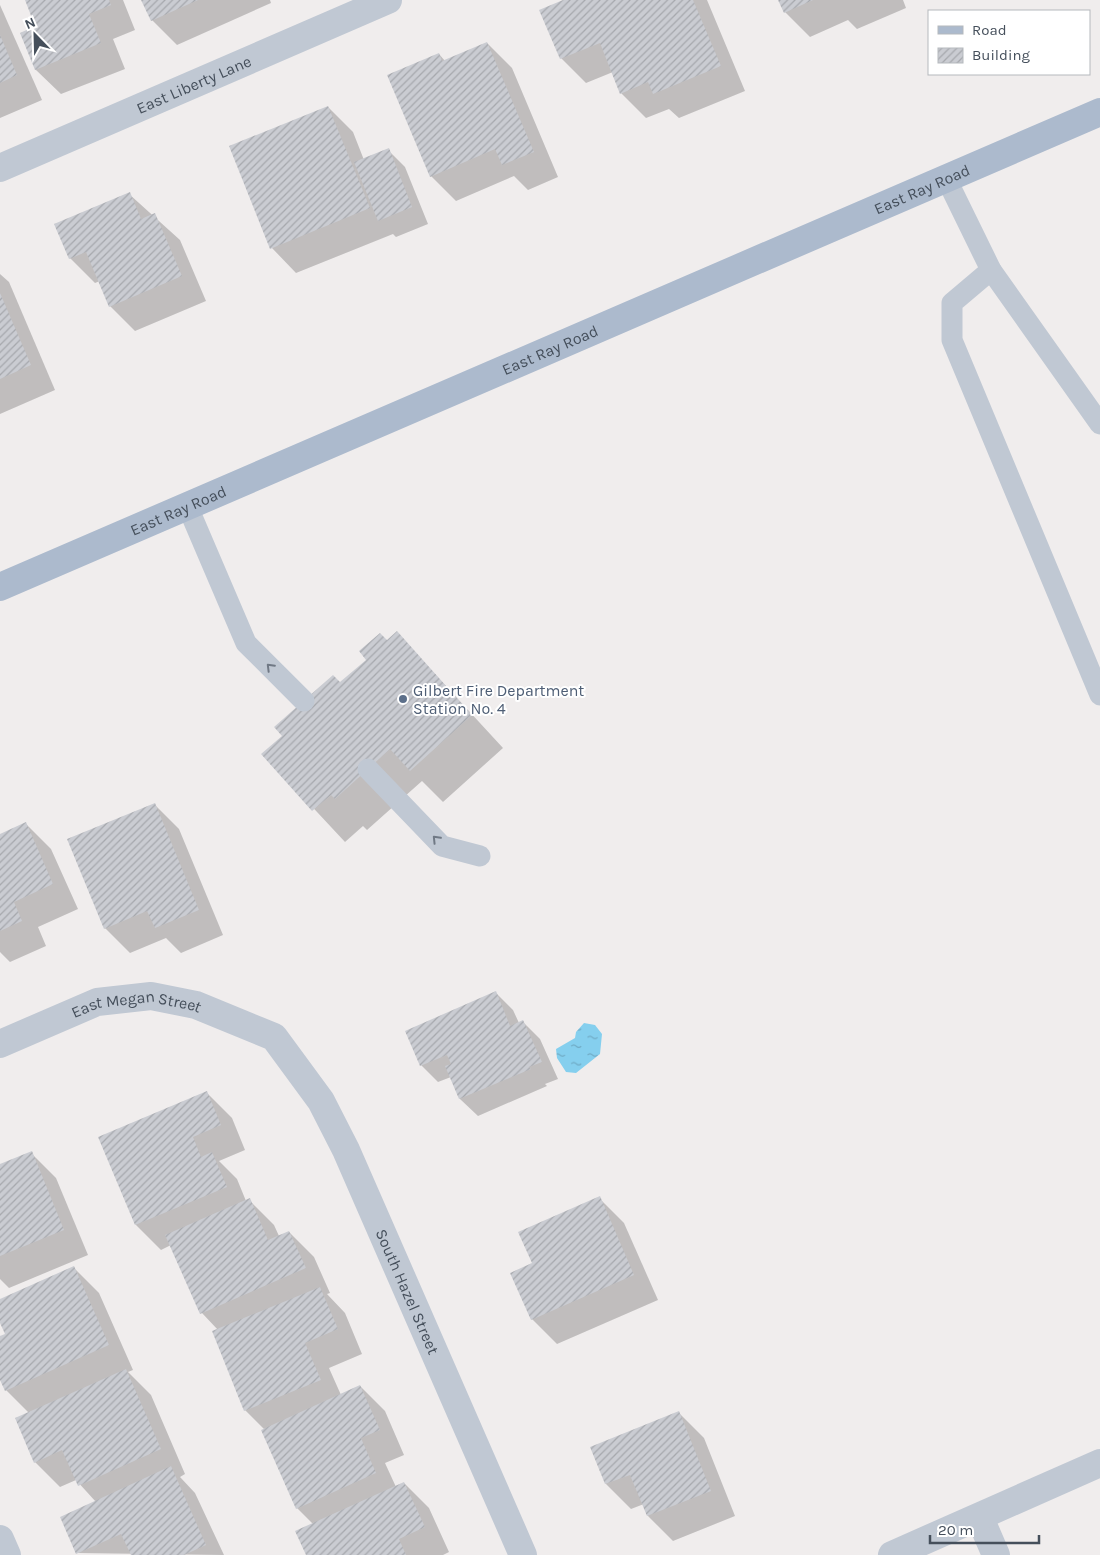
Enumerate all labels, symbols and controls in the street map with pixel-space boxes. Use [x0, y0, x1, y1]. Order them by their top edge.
north arrow [10, 10, 60, 60]
legend [928, 10, 1090, 75]
text: N [22, 14, 38, 33]
text: Road [972, 21, 1007, 39]
text: Building [972, 46, 1030, 64]
street label: East Liberty Lane [133, 51, 254, 117]
street label: East Ray Road [871, 160, 973, 218]
street label: East Ray Road [499, 320, 601, 379]
street label: East Ray Road [127, 481, 229, 539]
one-way arrow [266, 663, 275, 672]
place label: Gilbert Fire Department Station No. 4 [413, 681, 584, 718]
marker: Gilbert Fire Department Station No. 4 [397, 693, 409, 705]
one-way arrow [433, 836, 442, 845]
street label: East Megan Street [68, 986, 205, 1022]
street label: South Hazel Street [372, 1226, 444, 1357]
scale bar [930, 1512, 1039, 1544]
text: 20 m [938, 1521, 973, 1539]

